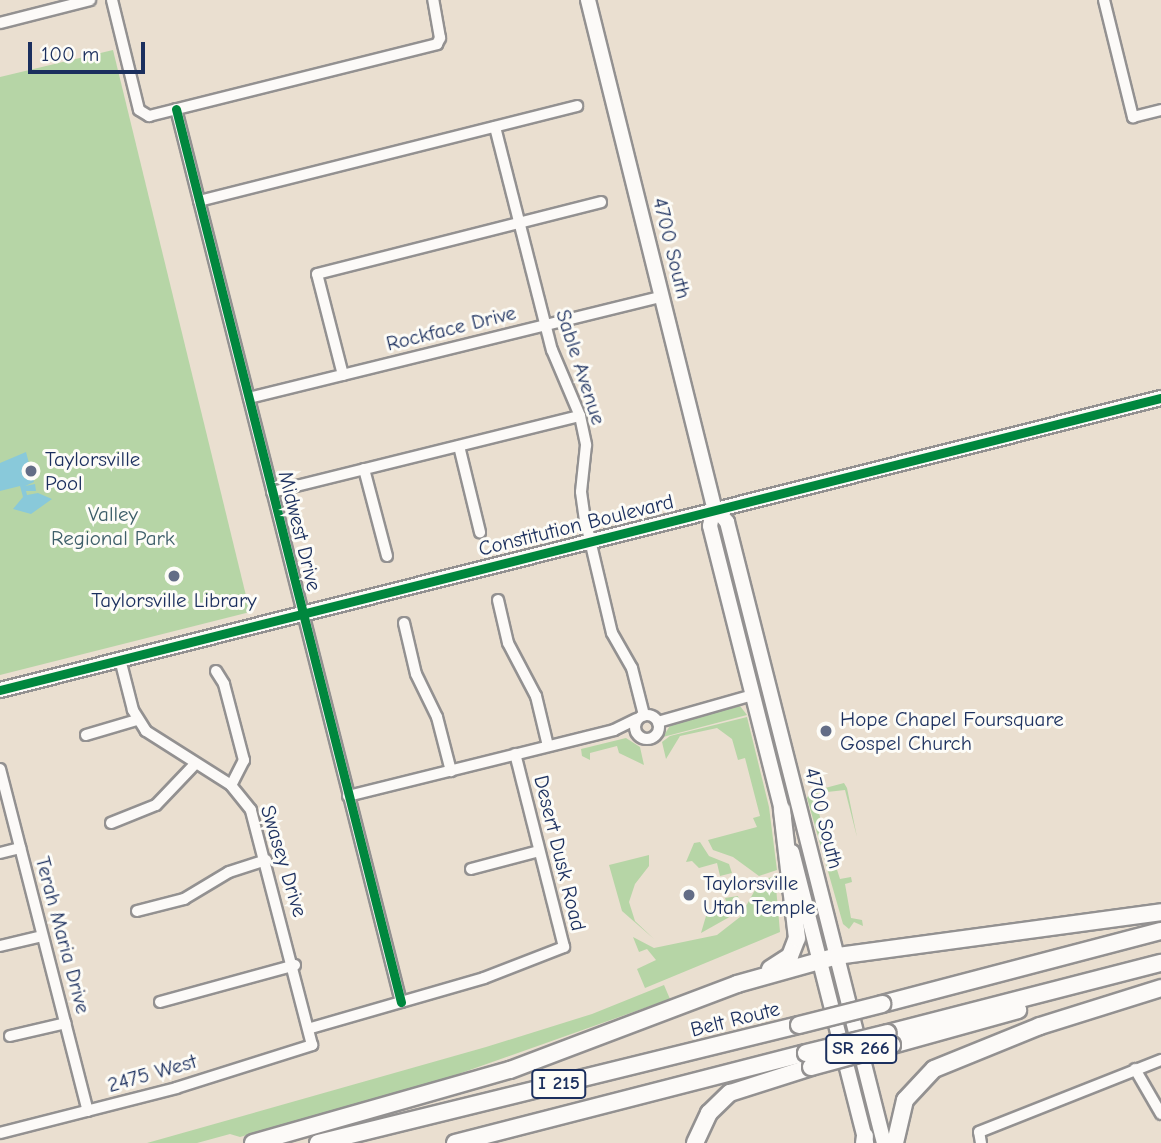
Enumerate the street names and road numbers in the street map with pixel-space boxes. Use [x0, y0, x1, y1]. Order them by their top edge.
street label: 4700 South [647, 195, 697, 301]
street label: Rockface Drive [384, 300, 518, 356]
street label: Sable Avenue [551, 306, 611, 428]
street label: Midwest Drive [273, 468, 327, 594]
street label: Constitution Boulevard [476, 489, 676, 561]
street label: 4700 South [799, 765, 849, 871]
street label: Desert Dusk Road [528, 773, 592, 933]
street label: Swasey Drive [255, 802, 313, 920]
street label: Terah Maria Drive [30, 854, 96, 1016]
street label: Belt Route [688, 996, 782, 1042]
road number: SR 266 [824, 1034, 898, 1064]
street label: 2475 West [105, 1048, 199, 1098]
road number: I 215 [531, 1068, 587, 1100]

